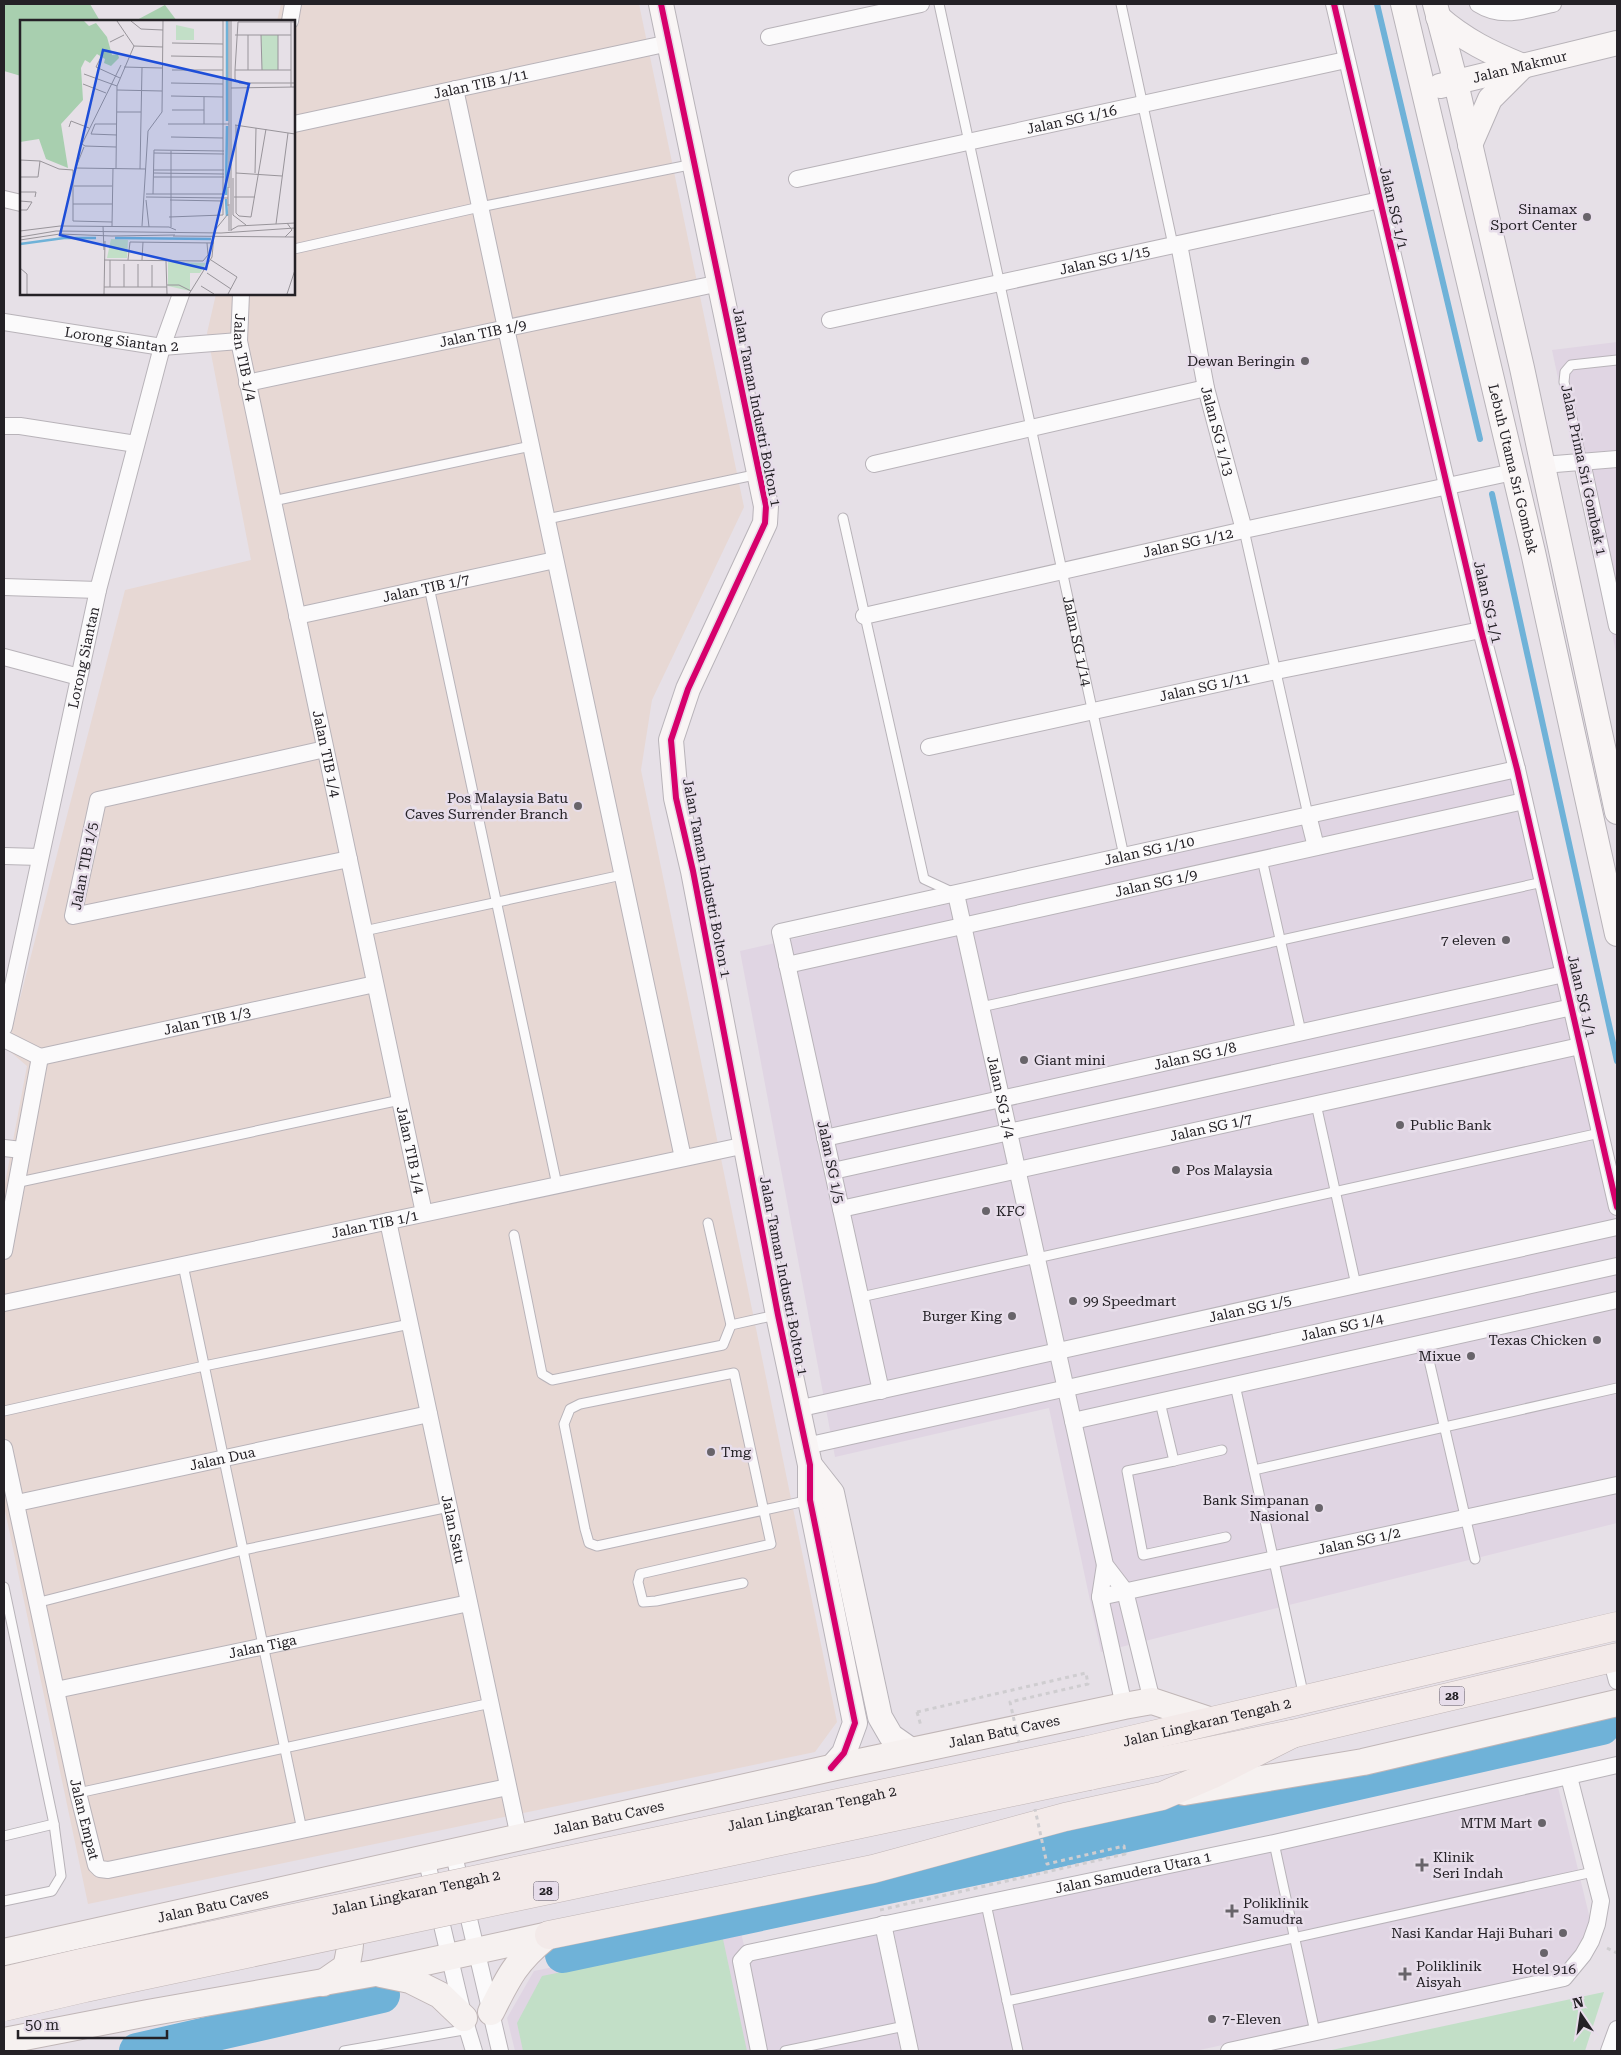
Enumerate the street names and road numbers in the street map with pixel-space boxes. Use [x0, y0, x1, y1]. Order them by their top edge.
street label: Jalan Makmur [1471, 47, 1569, 86]
street label: Jalan TIB 1/11 [432, 66, 530, 102]
street label: Jalan SG 1/16 [1025, 102, 1118, 137]
street label: Jalan SG 1/1 [1377, 165, 1411, 251]
street label: Jalan SG 1/15 [1058, 242, 1151, 278]
street label: Jalan Taman Industri Bolton 1 [730, 306, 784, 508]
street label: Jalan TIB 1/4 [231, 313, 260, 403]
street label: Jalan TIB 1/9 [438, 316, 528, 350]
street label: Lorong Siantan 2 [63, 324, 179, 355]
street label: Lebuh Utama Sri Gombak [1485, 382, 1541, 556]
street label: Jalan Prima Sri Gombak 1 [1558, 383, 1610, 557]
street label: Jalan SG 1/13 [1198, 384, 1237, 478]
street label: Jalan SG 1/12 [1141, 525, 1235, 561]
street label: Jalan SG 1/1 [1471, 559, 1505, 645]
street label: Jalan TIB 1/7 [381, 571, 471, 605]
street label: Jalan SG 1/14 [1060, 594, 1095, 688]
street label: Lorong Siantan [65, 605, 102, 710]
street label: Jalan SG 1/11 [1158, 669, 1251, 704]
street label: Jalan TIB 1/4 [310, 709, 344, 799]
street label: Jalan Taman Industri Bolton 1 [680, 777, 734, 979]
street label: Jalan TIB 1/5 [68, 821, 100, 911]
street label: Jalan SG 1/10 [1102, 833, 1196, 868]
street label: Jalan SG 1/9 [1113, 866, 1199, 900]
street label: Jalan SG 1/1 [1565, 953, 1599, 1039]
street label: Jalan TIB 1/3 [162, 1003, 252, 1038]
street label: Jalan SG 1/8 [1152, 1039, 1238, 1073]
street label: Jalan SG 1/4 [984, 1054, 1018, 1140]
street label: Jalan TIB 1/4 [394, 1105, 428, 1195]
street label: Jalan SG 1/7 [1168, 1110, 1254, 1144]
street label: Jalan SG 1/5 [814, 1119, 848, 1205]
street label: Jalan Taman Industri Bolton 1 [757, 1175, 811, 1377]
street label: Jalan TIB 1/1 [330, 1207, 420, 1241]
street label: Jalan SG 1/5 [1207, 1291, 1293, 1325]
street label: Jalan SG 1/4 [1299, 1310, 1385, 1344]
street label: Jalan Dua [188, 1444, 257, 1474]
street label: Jalan Satu [438, 1493, 469, 1565]
street label: Jalan SG 1/2 [1316, 1524, 1402, 1558]
street label: Jalan Tiga [227, 1631, 298, 1661]
road number: 28 [1440, 1686, 1464, 1705]
street label: Jalan Lingkaran Tengah 2 [1121, 1695, 1293, 1750]
street label: Jalan Batu Caves [947, 1712, 1061, 1751]
street label: Jalan Empat [67, 1777, 102, 1862]
street label: Jalan Lingkaran Tengah 2 [726, 1783, 898, 1834]
street label: Jalan Batu Caves [551, 1797, 666, 1838]
street label: Jalan Samudera Utara 1 [1054, 1848, 1213, 1897]
street label: Jalan Lingkaran Tengah 2 [329, 1867, 502, 1918]
road number: 28 [534, 1882, 558, 1900]
street label: Jalan Batu Caves [156, 1885, 270, 1926]

